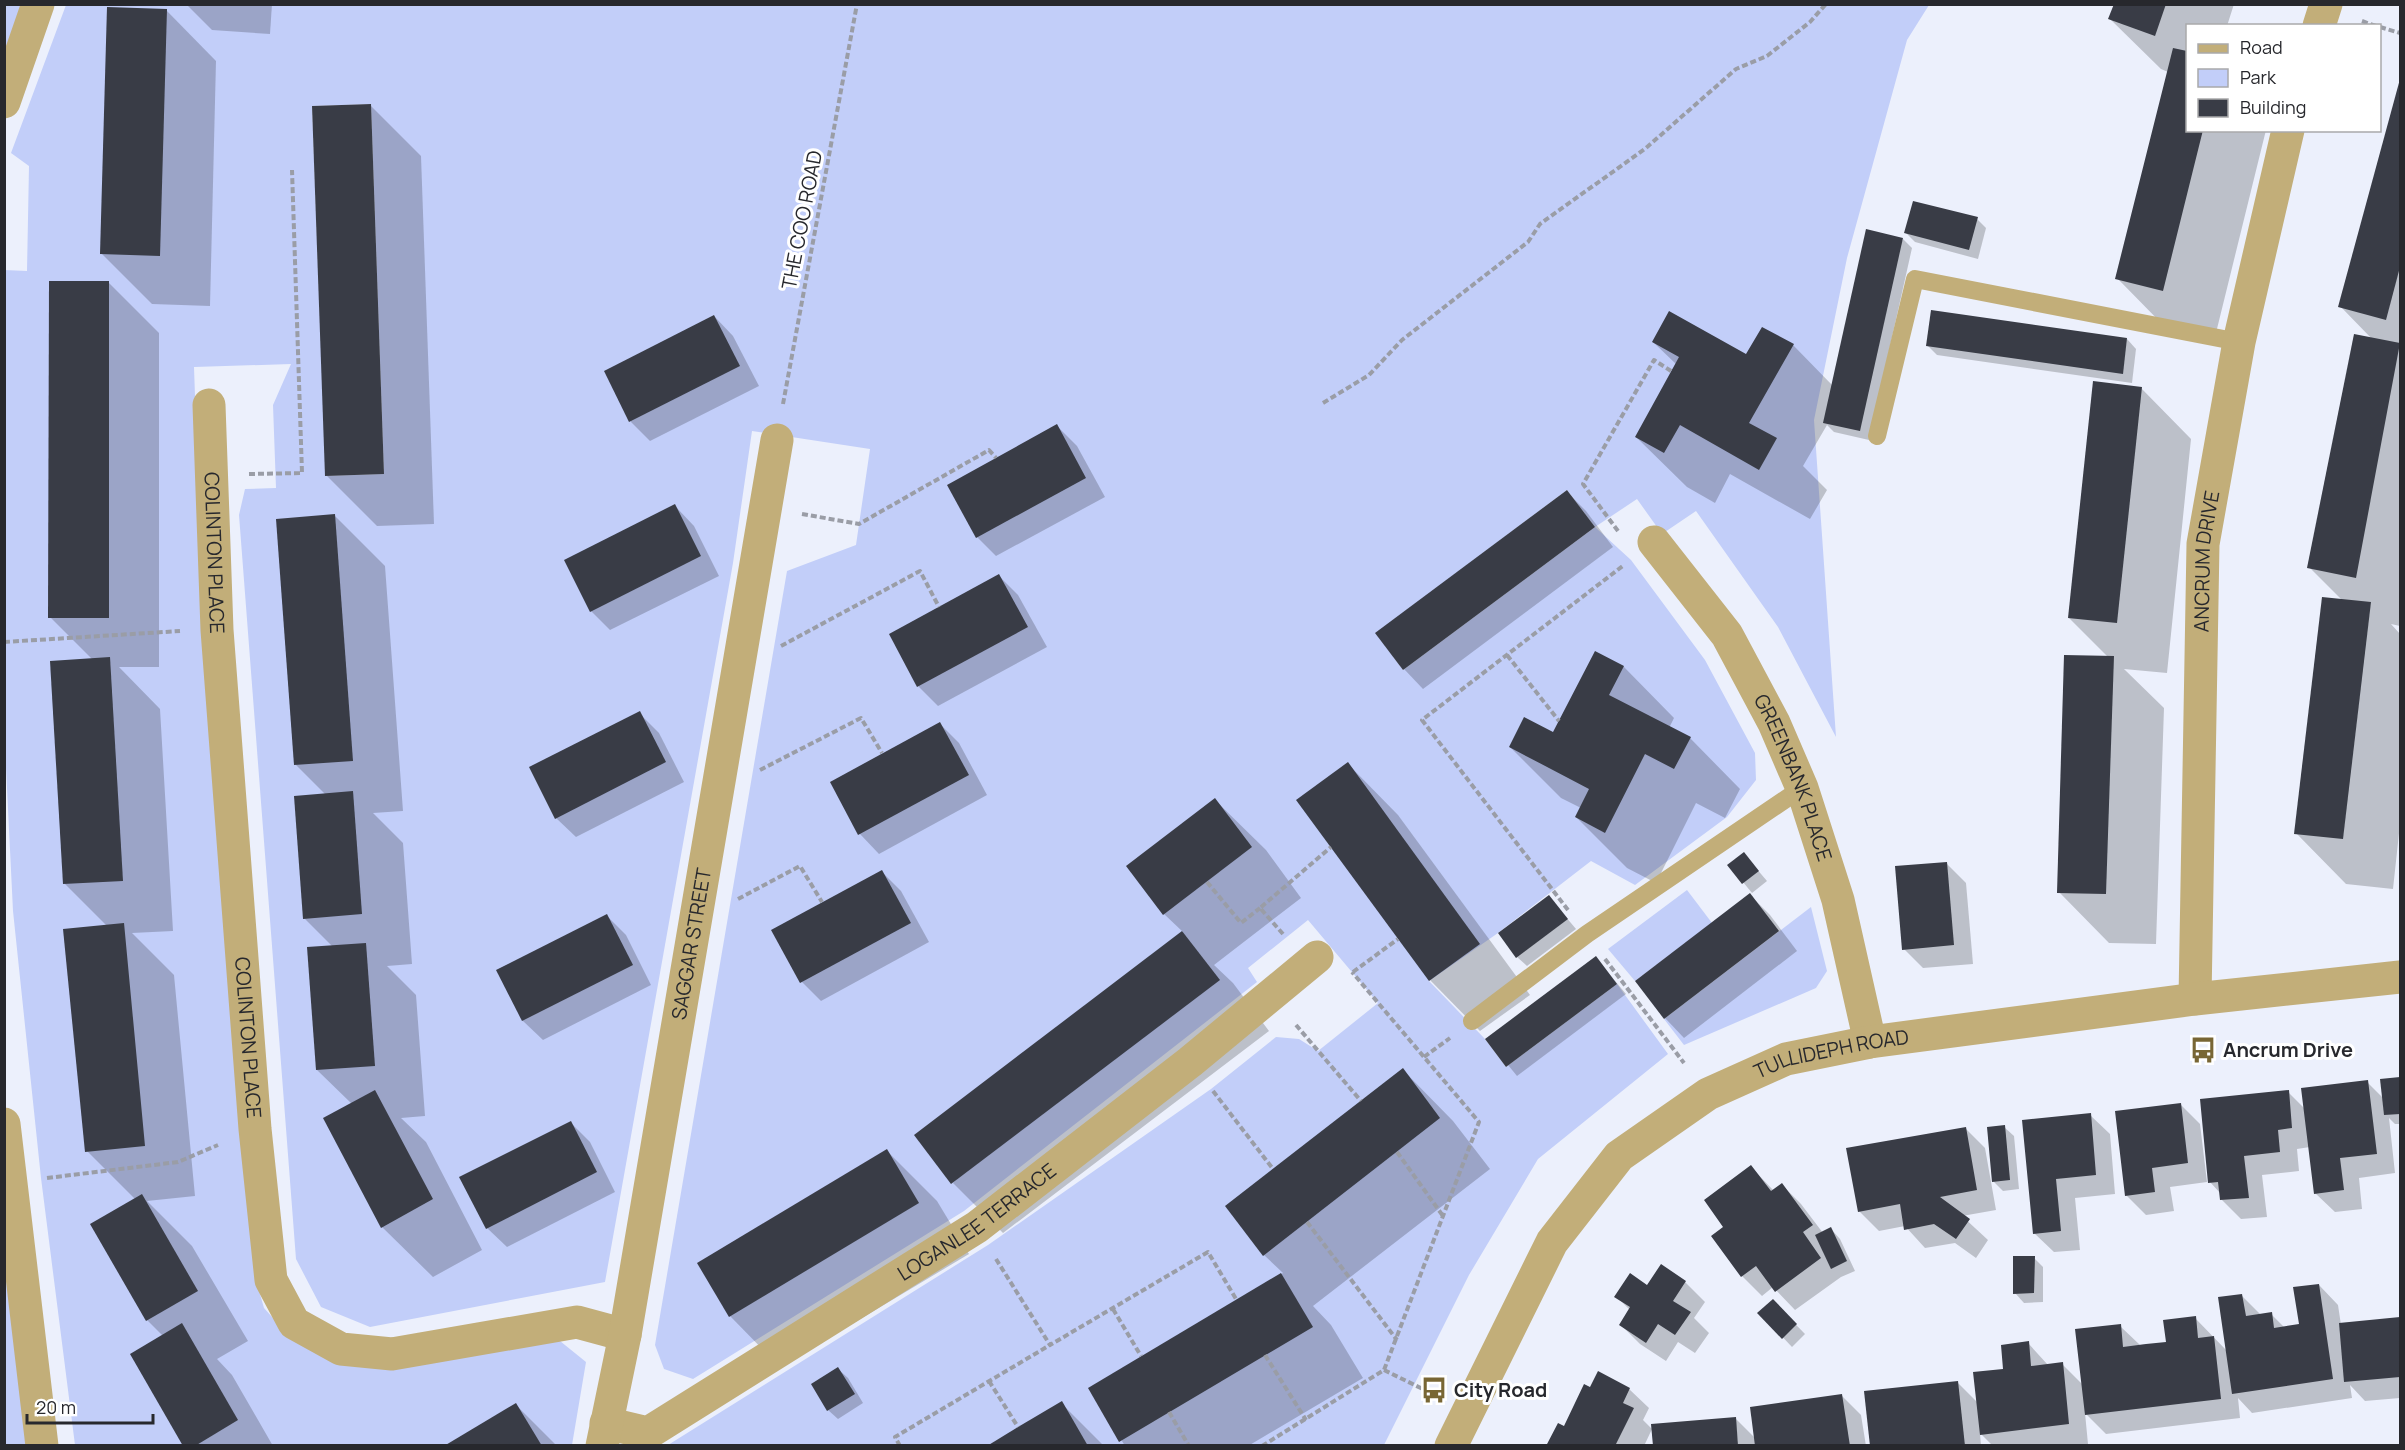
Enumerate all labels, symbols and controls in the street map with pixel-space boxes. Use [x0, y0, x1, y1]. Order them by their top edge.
legend [2186, 24, 2381, 132]
text: Road [2240, 35, 2283, 59]
text: Park [2240, 65, 2277, 89]
text: Building [2240, 95, 2306, 119]
street label: THE COO ROAD [775, 148, 828, 292]
street label: COLINTON PLACE [198, 472, 231, 634]
street label: ANCRUM DRIVE [2187, 488, 2225, 632]
street label: GREENBANK PLACE [1748, 689, 1839, 864]
street label: SAGGAR STREET [665, 866, 717, 1022]
street label: COLINTON PLACE [229, 956, 268, 1119]
street label: TULLIDEPH ROAD [1749, 1023, 1910, 1085]
bus stop icon: Ancrum Drive [2188, 1035, 2218, 1065]
place label: Ancrum Drive [2223, 1036, 2353, 1063]
street label: LOGANLEE TERRACE [892, 1157, 1061, 1286]
bus stop icon: City Road [1419, 1375, 1449, 1405]
place label: City Road [1454, 1376, 1547, 1403]
scale bar [27, 1387, 153, 1425]
text: 20 m [36, 1395, 76, 1419]

